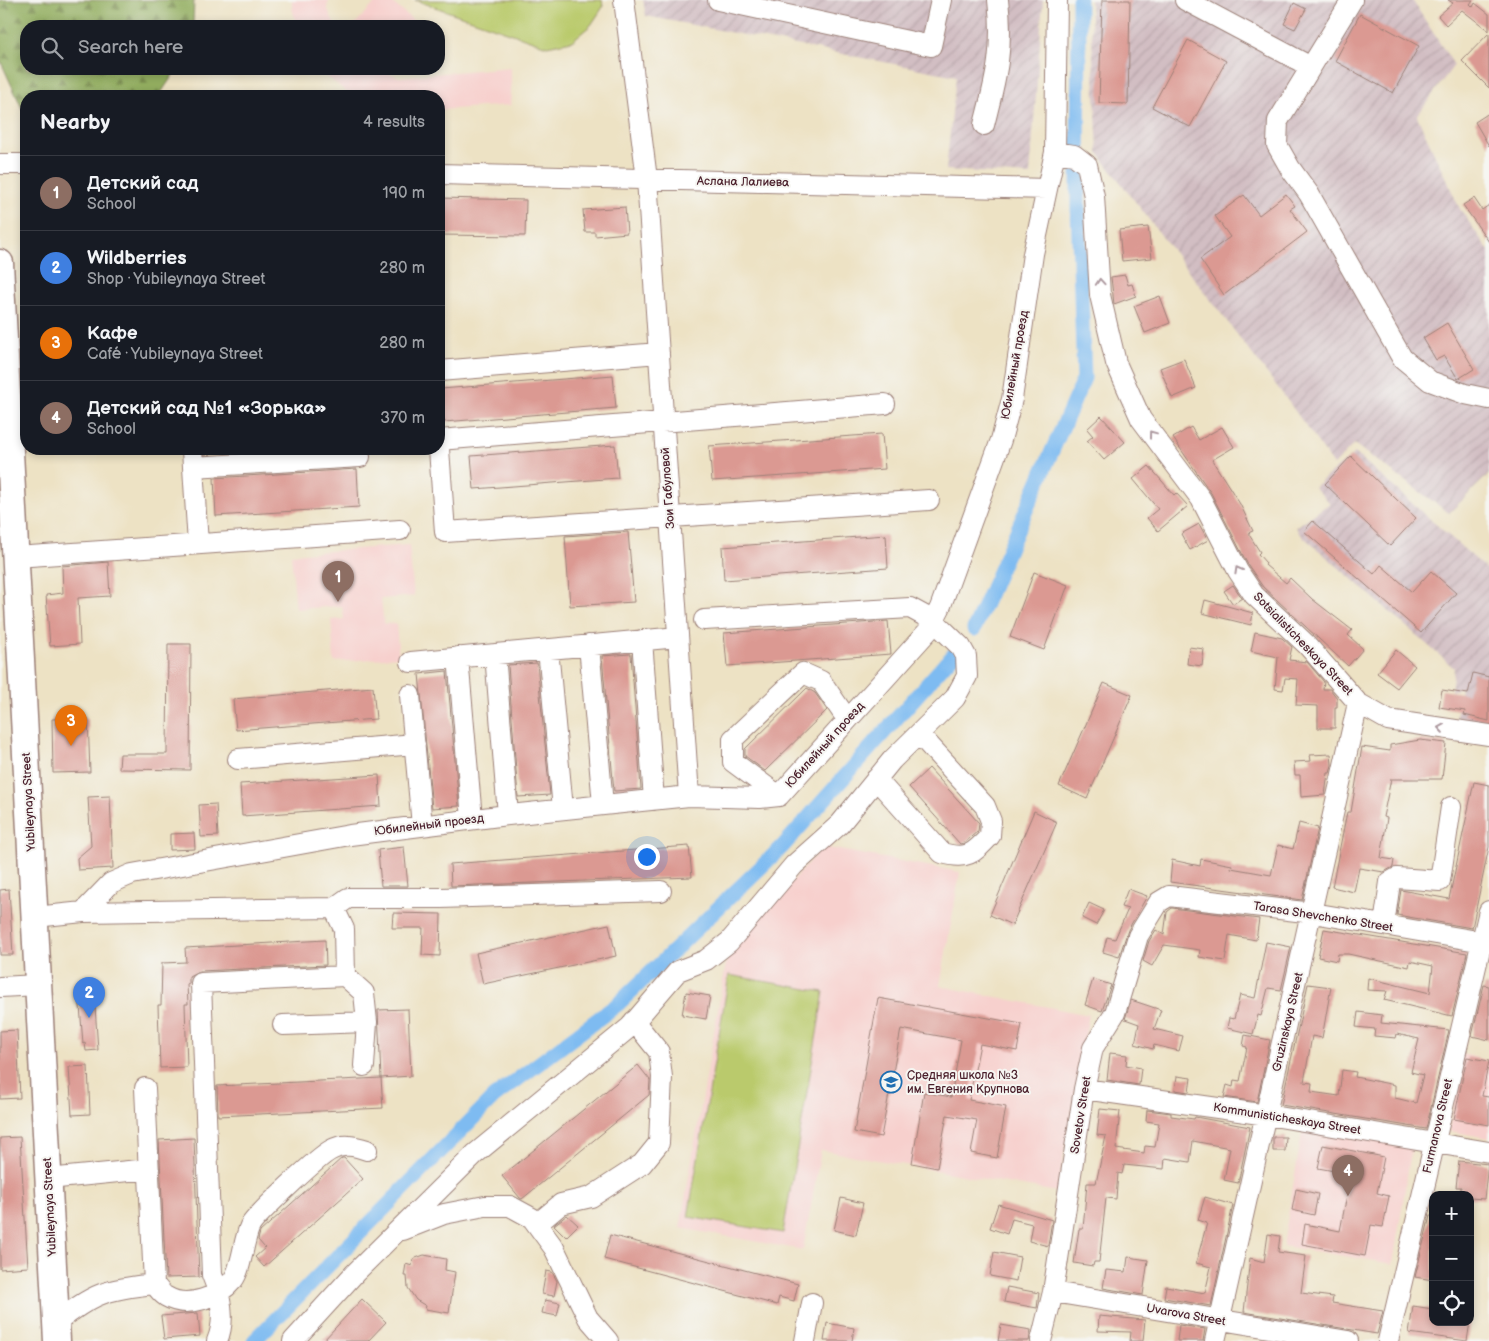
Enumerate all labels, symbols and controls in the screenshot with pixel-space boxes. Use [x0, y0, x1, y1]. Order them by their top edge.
search box [20, 20, 445, 75]
icon: search [38, 34, 66, 62]
text: Search here [78, 36, 183, 59]
text: Nearby [40, 110, 110, 135]
text: 4 results [363, 113, 425, 132]
text: Детский сад [87, 172, 198, 195]
street label: Аслана Лалиева [696, 174, 789, 190]
text: 1 [53, 184, 59, 203]
text: 190 m [383, 184, 425, 203]
text: School [87, 195, 136, 214]
text: Wildberries [87, 247, 187, 270]
text: 2 [51, 259, 61, 278]
text: 280 m [379, 259, 425, 278]
text: Shop · Yubileynaya Street [87, 270, 265, 289]
one-way arrow [1094, 278, 1105, 286]
street label: Юбилейный проезд [998, 309, 1032, 421]
text: Кафе [87, 322, 138, 345]
text: 3 [51, 334, 61, 353]
text: 280 m [379, 334, 425, 353]
text: Café · Yubileynaya Street [87, 345, 263, 364]
text: Детский сад №1 «Зорька» [87, 397, 327, 420]
text: 4 [51, 409, 61, 428]
text: 370 m [380, 409, 425, 428]
text: School [87, 420, 136, 439]
one-way arrow [1149, 431, 1157, 440]
street label: Зои Габуловой [658, 447, 678, 529]
pin: 1 [322, 561, 354, 602]
one-way arrow [1234, 567, 1244, 576]
street label: Sotsialisticheskaya Street [1250, 589, 1356, 699]
street label: Юбилейный проезд [782, 698, 868, 791]
pin: 3 [55, 705, 87, 746]
one-way arrow [1436, 723, 1444, 734]
street label: Yubileynaya Street [19, 752, 39, 853]
street label: Юбилейный проезд [373, 811, 486, 839]
your location [634, 844, 660, 870]
street label: Tarasa Shevchenko Street [1252, 899, 1394, 936]
street label: Gruzinskaya Street [1269, 971, 1307, 1073]
pin: 2 [73, 977, 105, 1018]
place label: Средняя школа №3 им. Евгения Крупнова [907, 1068, 1029, 1097]
school or university icon: Средняя школа №3 им. Евгения Крупнова [879, 1070, 903, 1094]
street label: Sovetov Street [1067, 1075, 1095, 1155]
street label: Furmanova Street [1420, 1077, 1456, 1175]
street label: Kommunisticheskaya Street [1212, 1100, 1362, 1138]
pin: 4 [1332, 1155, 1364, 1196]
street label: Yubileynaya Street [40, 1157, 60, 1258]
map controls [1429, 1191, 1474, 1326]
button: + [1429, 1191, 1474, 1236]
button: − [1429, 1236, 1474, 1281]
button: locate [1429, 1281, 1474, 1326]
street label: Uvarova Street [1145, 1301, 1227, 1329]

